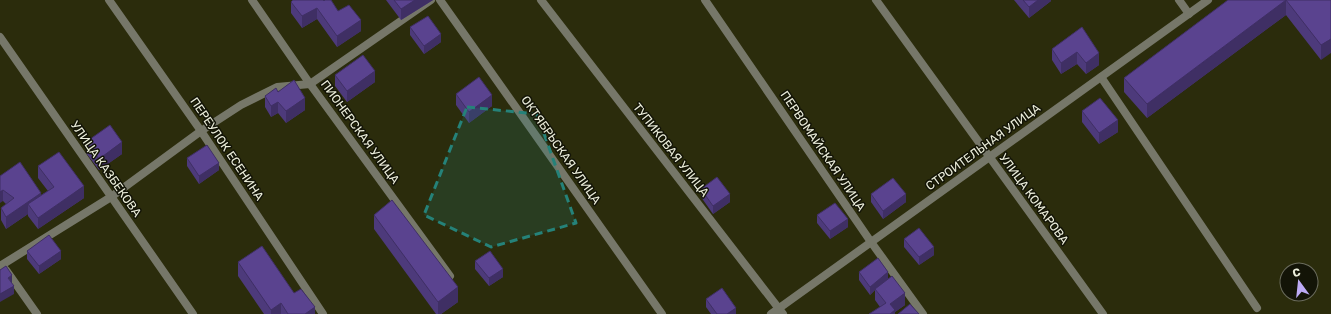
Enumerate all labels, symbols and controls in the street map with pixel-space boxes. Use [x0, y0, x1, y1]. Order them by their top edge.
street label: ПИОНЕРСКАЯ УЛИЦА [318, 77, 402, 187]
street label: ПЕРВОМАЙСКАЯ УЛИЦА [778, 88, 868, 214]
street label: ОКТЯБРЬСКАЯ УЛИЦА [518, 93, 604, 207]
street label: ПЕРЕУЛОК ЕСЕНИНА [187, 95, 267, 203]
street label: ТУПИКОВАЯ УЛИЦА [630, 101, 712, 199]
street label: СТРОИТЕЛЬНАЯ УЛИЦА [923, 101, 1043, 193]
street label: УЛИЦА КАЗБЕКОВА [68, 119, 144, 219]
street label: УЛИЦА КОМАРОВА [996, 151, 1072, 247]
north arrow [1279, 262, 1319, 302]
text: С [1291, 265, 1302, 280]

